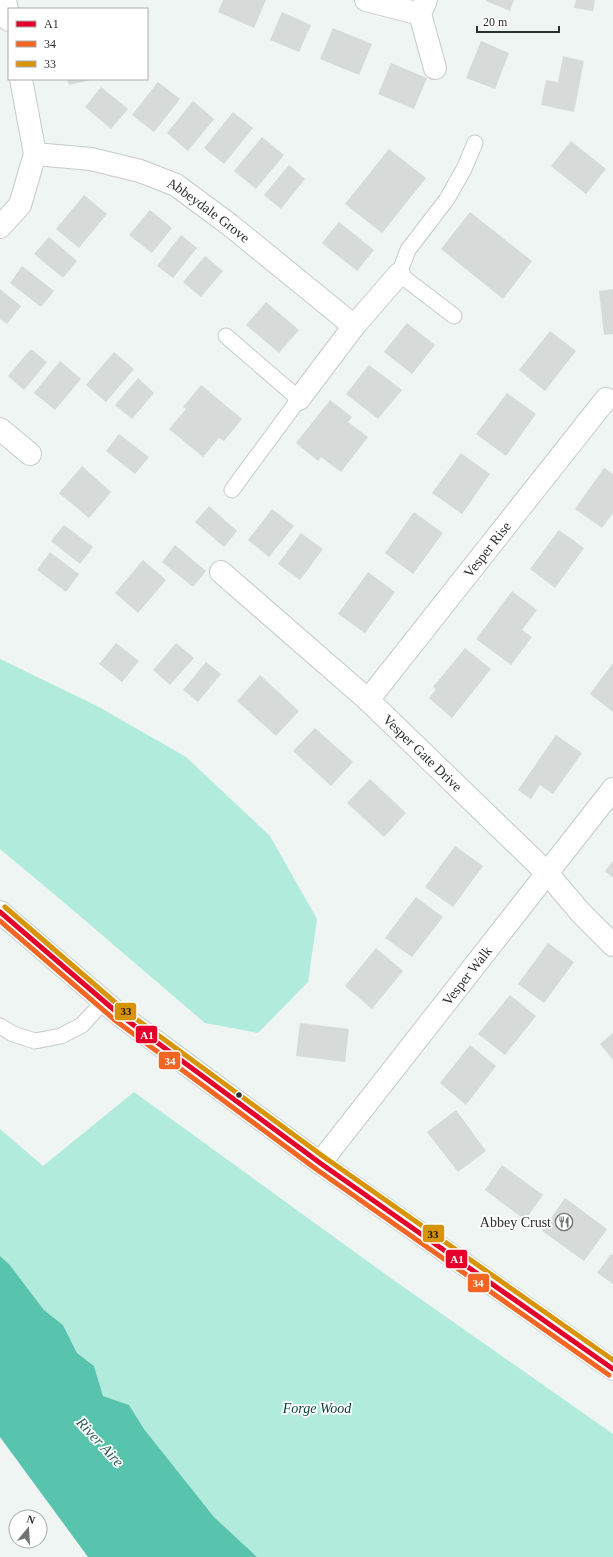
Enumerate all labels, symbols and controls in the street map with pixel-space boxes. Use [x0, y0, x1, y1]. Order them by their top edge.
legend [8, 8, 148, 80]
scale bar [477, 8, 559, 34]
text: 20 m [483, 15, 508, 29]
text: A1 [44, 17, 59, 31]
text: 34 [44, 37, 56, 51]
text: 33 [44, 57, 56, 71]
street label: Abbeydale Grove [165, 175, 253, 245]
street label: Vesper Rise [461, 519, 514, 580]
street label: Vesper Gate Drive [380, 712, 465, 794]
street label: Vesper Walk [439, 943, 494, 1008]
line badge: 33 [114, 1002, 137, 1021]
text: 33 [121, 1005, 132, 1017]
line badge: A1 [135, 1025, 158, 1044]
text: A1 [140, 1029, 154, 1041]
line badge: 34 [158, 1051, 181, 1070]
text: 34 [165, 1055, 176, 1067]
unlabelled marker [234, 1090, 244, 1100]
restaurant icon: Abbey Crust [554, 1212, 574, 1232]
place label: Abbey Crust [480, 1215, 551, 1230]
line badge: 33 [422, 1224, 445, 1243]
text: 33 [428, 1228, 439, 1240]
line badge: A1 [445, 1249, 468, 1269]
text: A1 [450, 1253, 464, 1265]
line badge: 34 [467, 1273, 490, 1293]
text: 34 [473, 1277, 484, 1289]
park label: Forge Wood [282, 1401, 352, 1416]
water label: River Aire [73, 1413, 127, 1470]
north arrow [8, 1509, 48, 1549]
text: N [25, 1513, 37, 1526]

